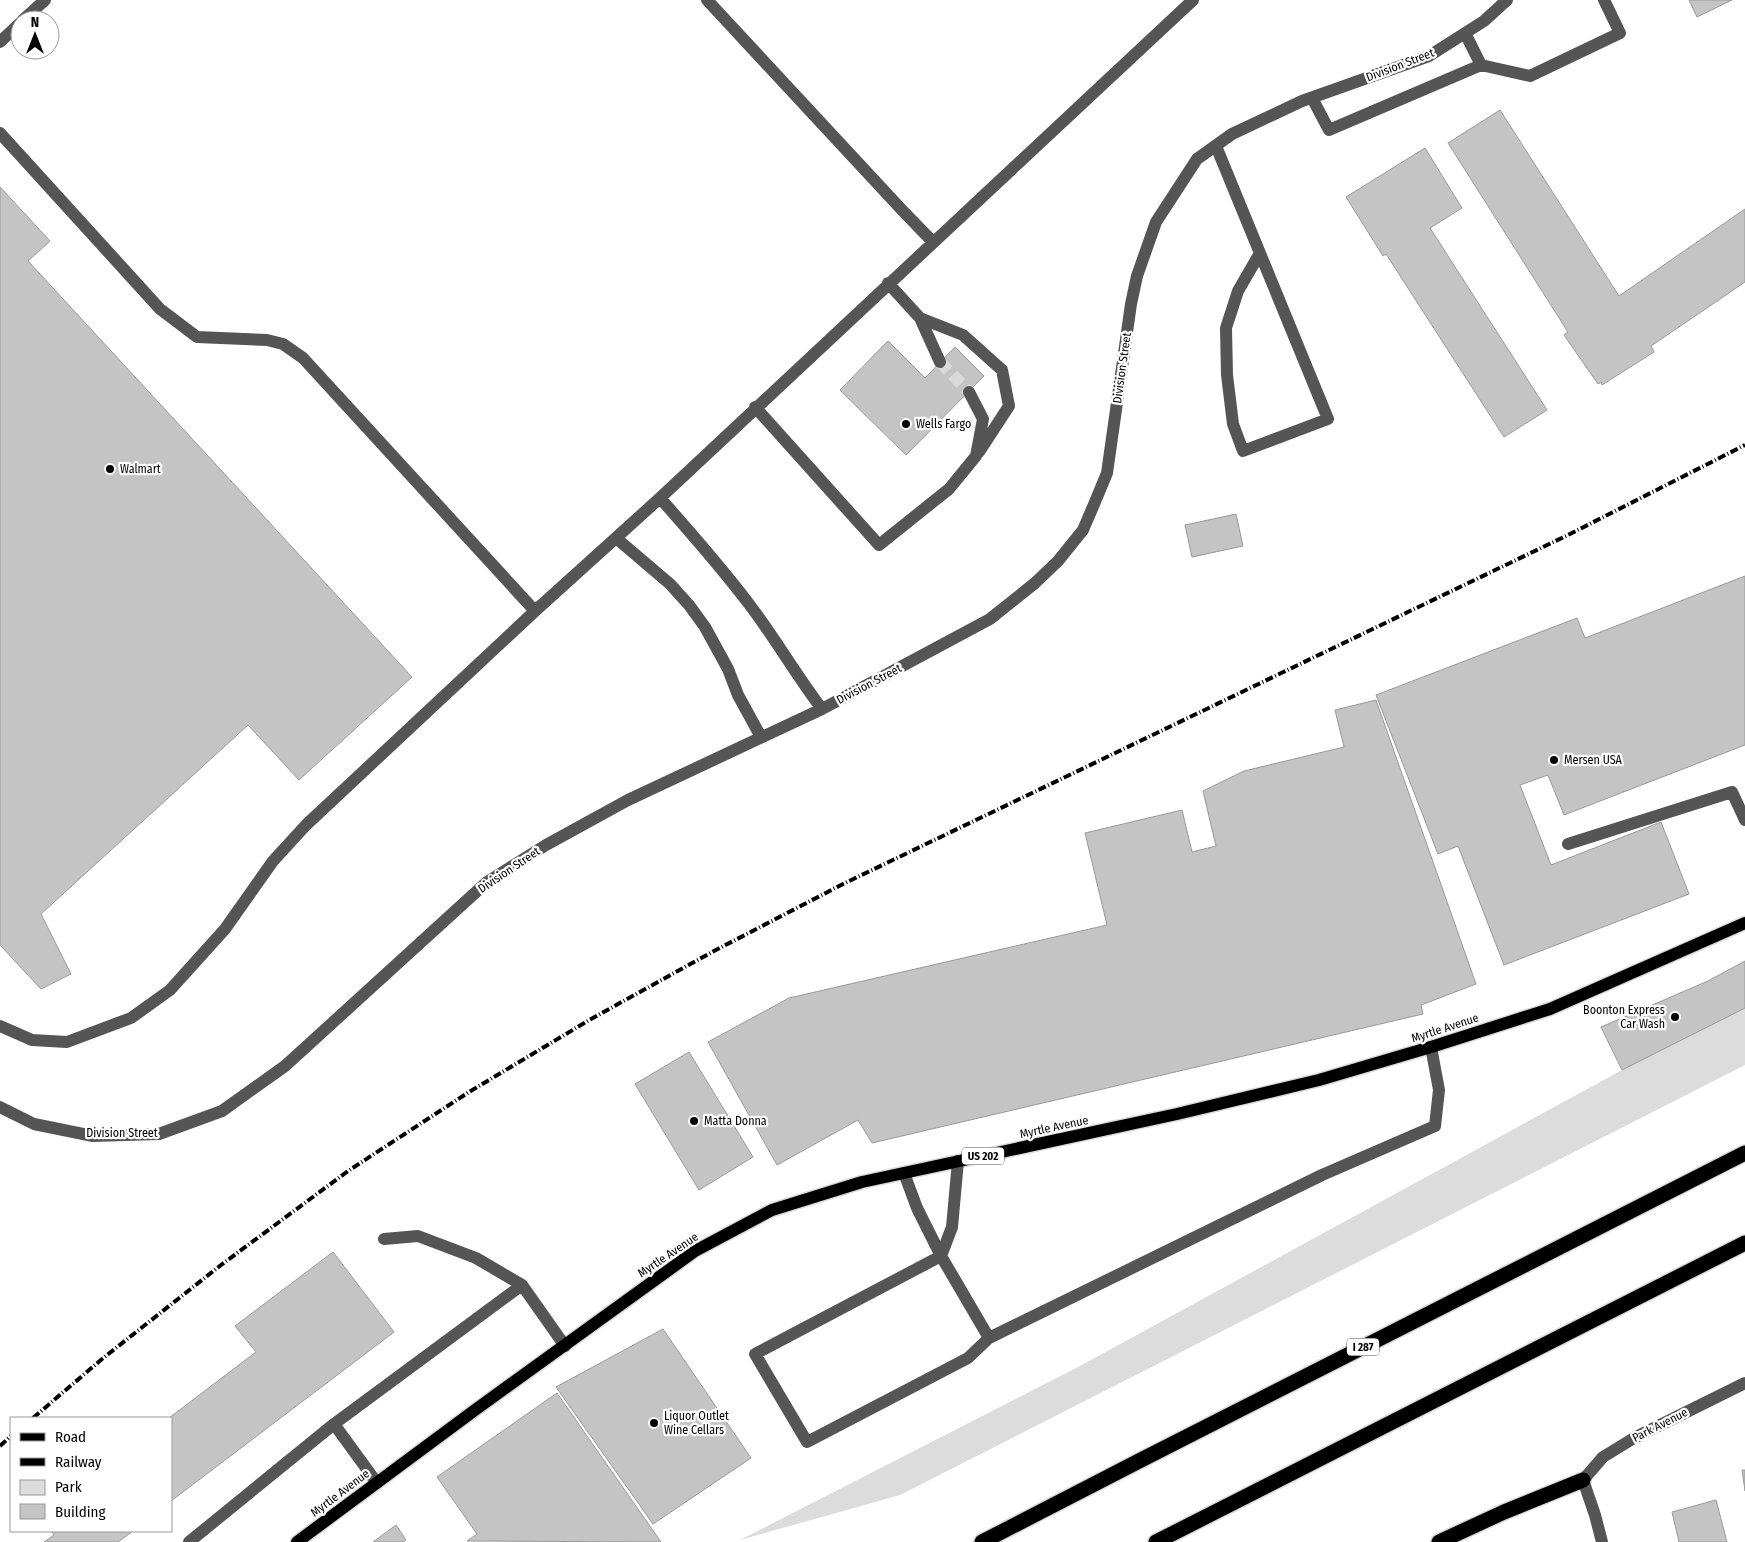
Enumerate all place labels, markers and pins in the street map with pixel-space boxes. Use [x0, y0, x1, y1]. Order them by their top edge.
place label: Wells Fargo [916, 417, 971, 431]
marker: Wells Fargo [900, 418, 912, 430]
place label: Walmart [120, 462, 161, 476]
marker: Walmart [104, 463, 116, 475]
place label: Mersen USA [1564, 753, 1623, 767]
marker: Mersen USA [1548, 754, 1560, 766]
place label: Boonton Express Car Wash [1583, 1003, 1665, 1031]
marker: Boonton Express Car Wash [1669, 1011, 1681, 1023]
place label: Matta Donna [704, 1114, 767, 1128]
marker: Matta Donna [688, 1115, 700, 1127]
place label: Liquor Outlet Wine Cellars [664, 1409, 729, 1437]
marker: Liquor Outlet Wine Cellars [648, 1417, 660, 1429]

